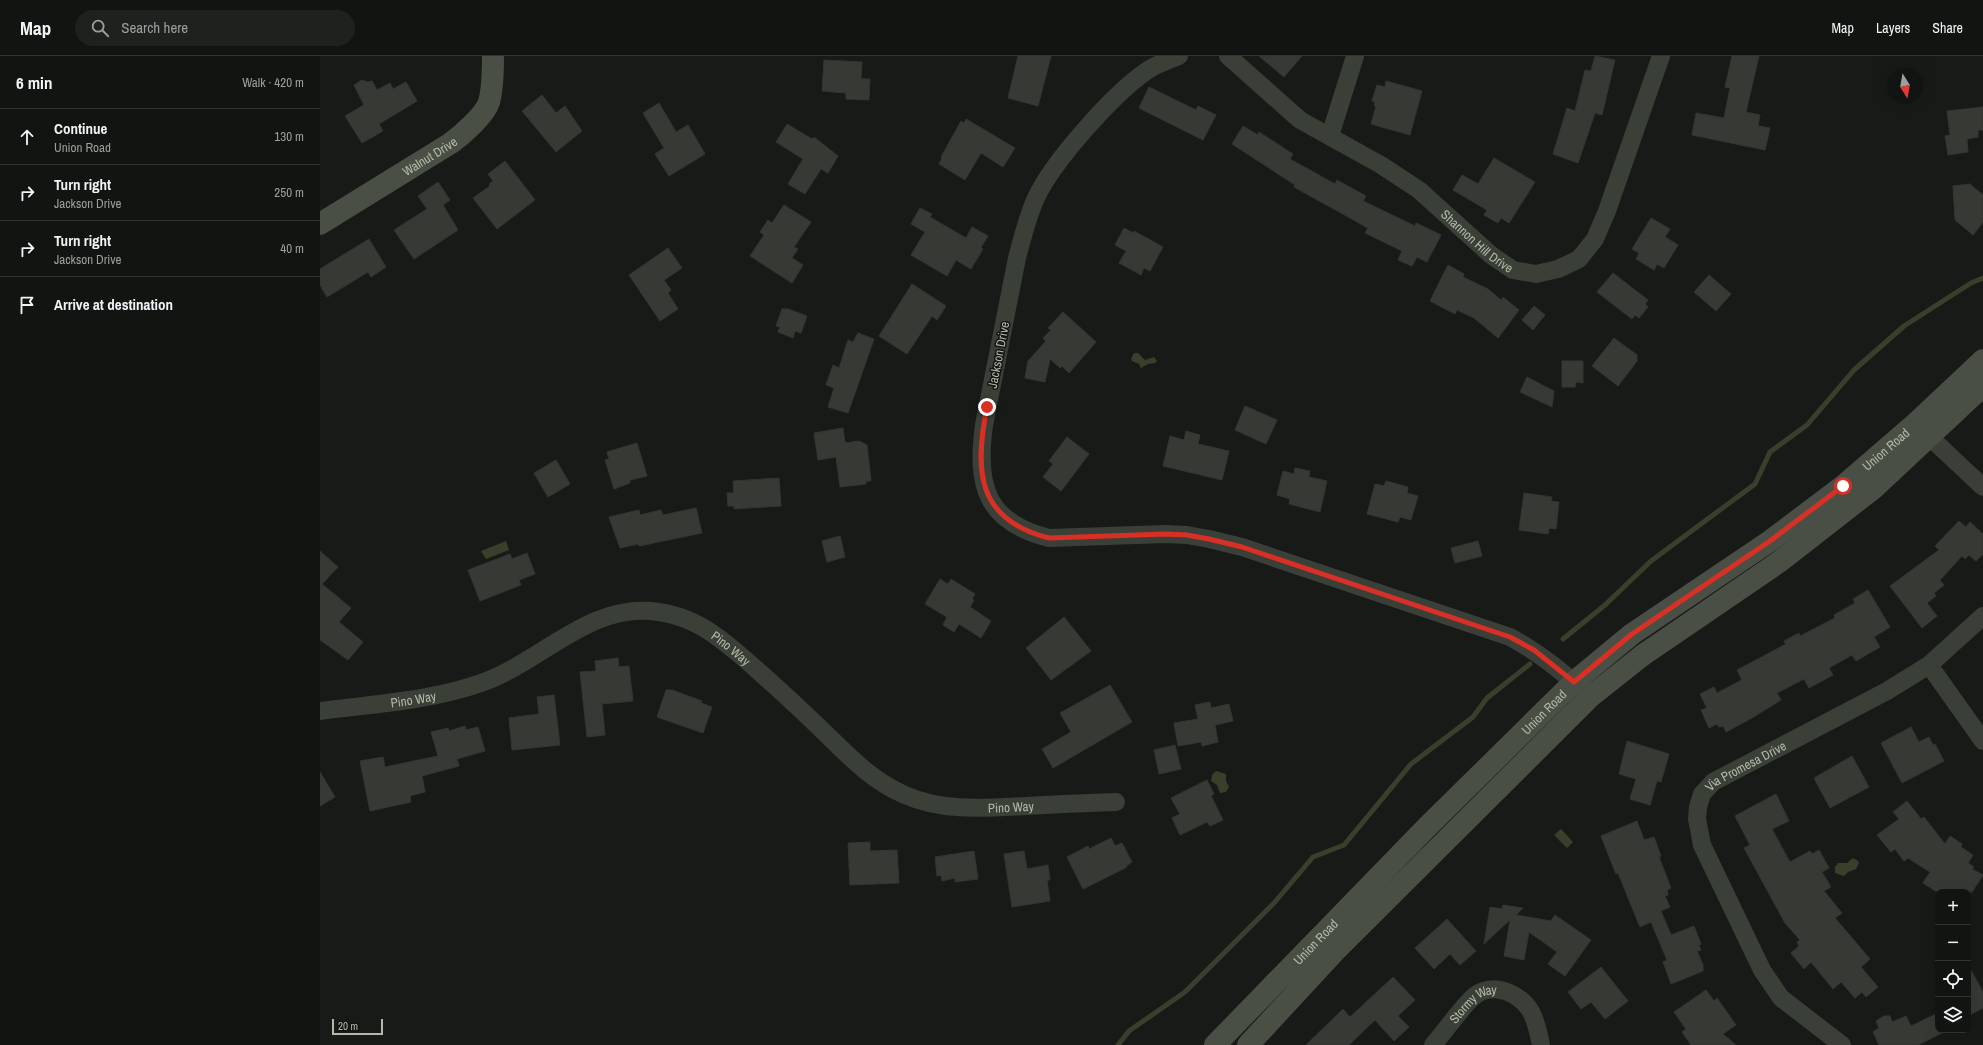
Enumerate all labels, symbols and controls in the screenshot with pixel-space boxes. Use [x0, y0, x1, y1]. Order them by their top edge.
search box [75, 10, 355, 46]
text: Map [20, 15, 51, 41]
icon: search [89, 17, 111, 39]
text: Search here [121, 17, 188, 38]
text: Map [1832, 19, 1854, 37]
text: Layers [1876, 19, 1910, 37]
text: Share [1932, 19, 1963, 37]
north arrow [1887, 68, 1923, 104]
text: 6 min [16, 71, 52, 94]
text: Walk · 420 m [242, 74, 304, 91]
text: Continue [54, 118, 107, 139]
icon: ahead [16, 126, 38, 148]
text: 130 m [274, 128, 304, 145]
street label: Walnut Drive [399, 133, 461, 180]
text: Union Road [54, 139, 111, 156]
text: Turn right [54, 174, 111, 195]
icon: right [16, 182, 38, 204]
text: 250 m [274, 184, 304, 201]
text: Jackson Drive [54, 195, 122, 212]
street label: Shannon Hill Drive [1437, 206, 1516, 277]
text: Turn right [54, 230, 111, 251]
icon: right [16, 238, 38, 260]
text: 40 m [280, 240, 304, 257]
text: Jackson Drive [54, 251, 122, 268]
icon: arrive [16, 294, 38, 316]
text: Arrive at destination [54, 294, 173, 315]
street label: Jackson Drive [984, 320, 1013, 390]
route end [978, 398, 996, 416]
street label: Union Road [1859, 424, 1913, 475]
route start [1834, 477, 1852, 495]
street label: Pino Way [708, 627, 755, 670]
street label: Union Road [1518, 686, 1570, 738]
street label: Pino Way [390, 687, 438, 712]
street label: Via Promesa Drive [1701, 737, 1789, 795]
street label: Pino Way [988, 798, 1035, 817]
map controls [1935, 889, 1971, 1033]
button: + [1935, 889, 1971, 925]
street label: Union Road [1290, 916, 1342, 968]
button: − [1935, 925, 1971, 961]
button: locate [1935, 961, 1971, 997]
street label: Stormy Way [1446, 981, 1497, 1027]
button: layers [1935, 997, 1971, 1033]
scale bar [332, 1017, 383, 1036]
text: 20 m [338, 1019, 358, 1033]

